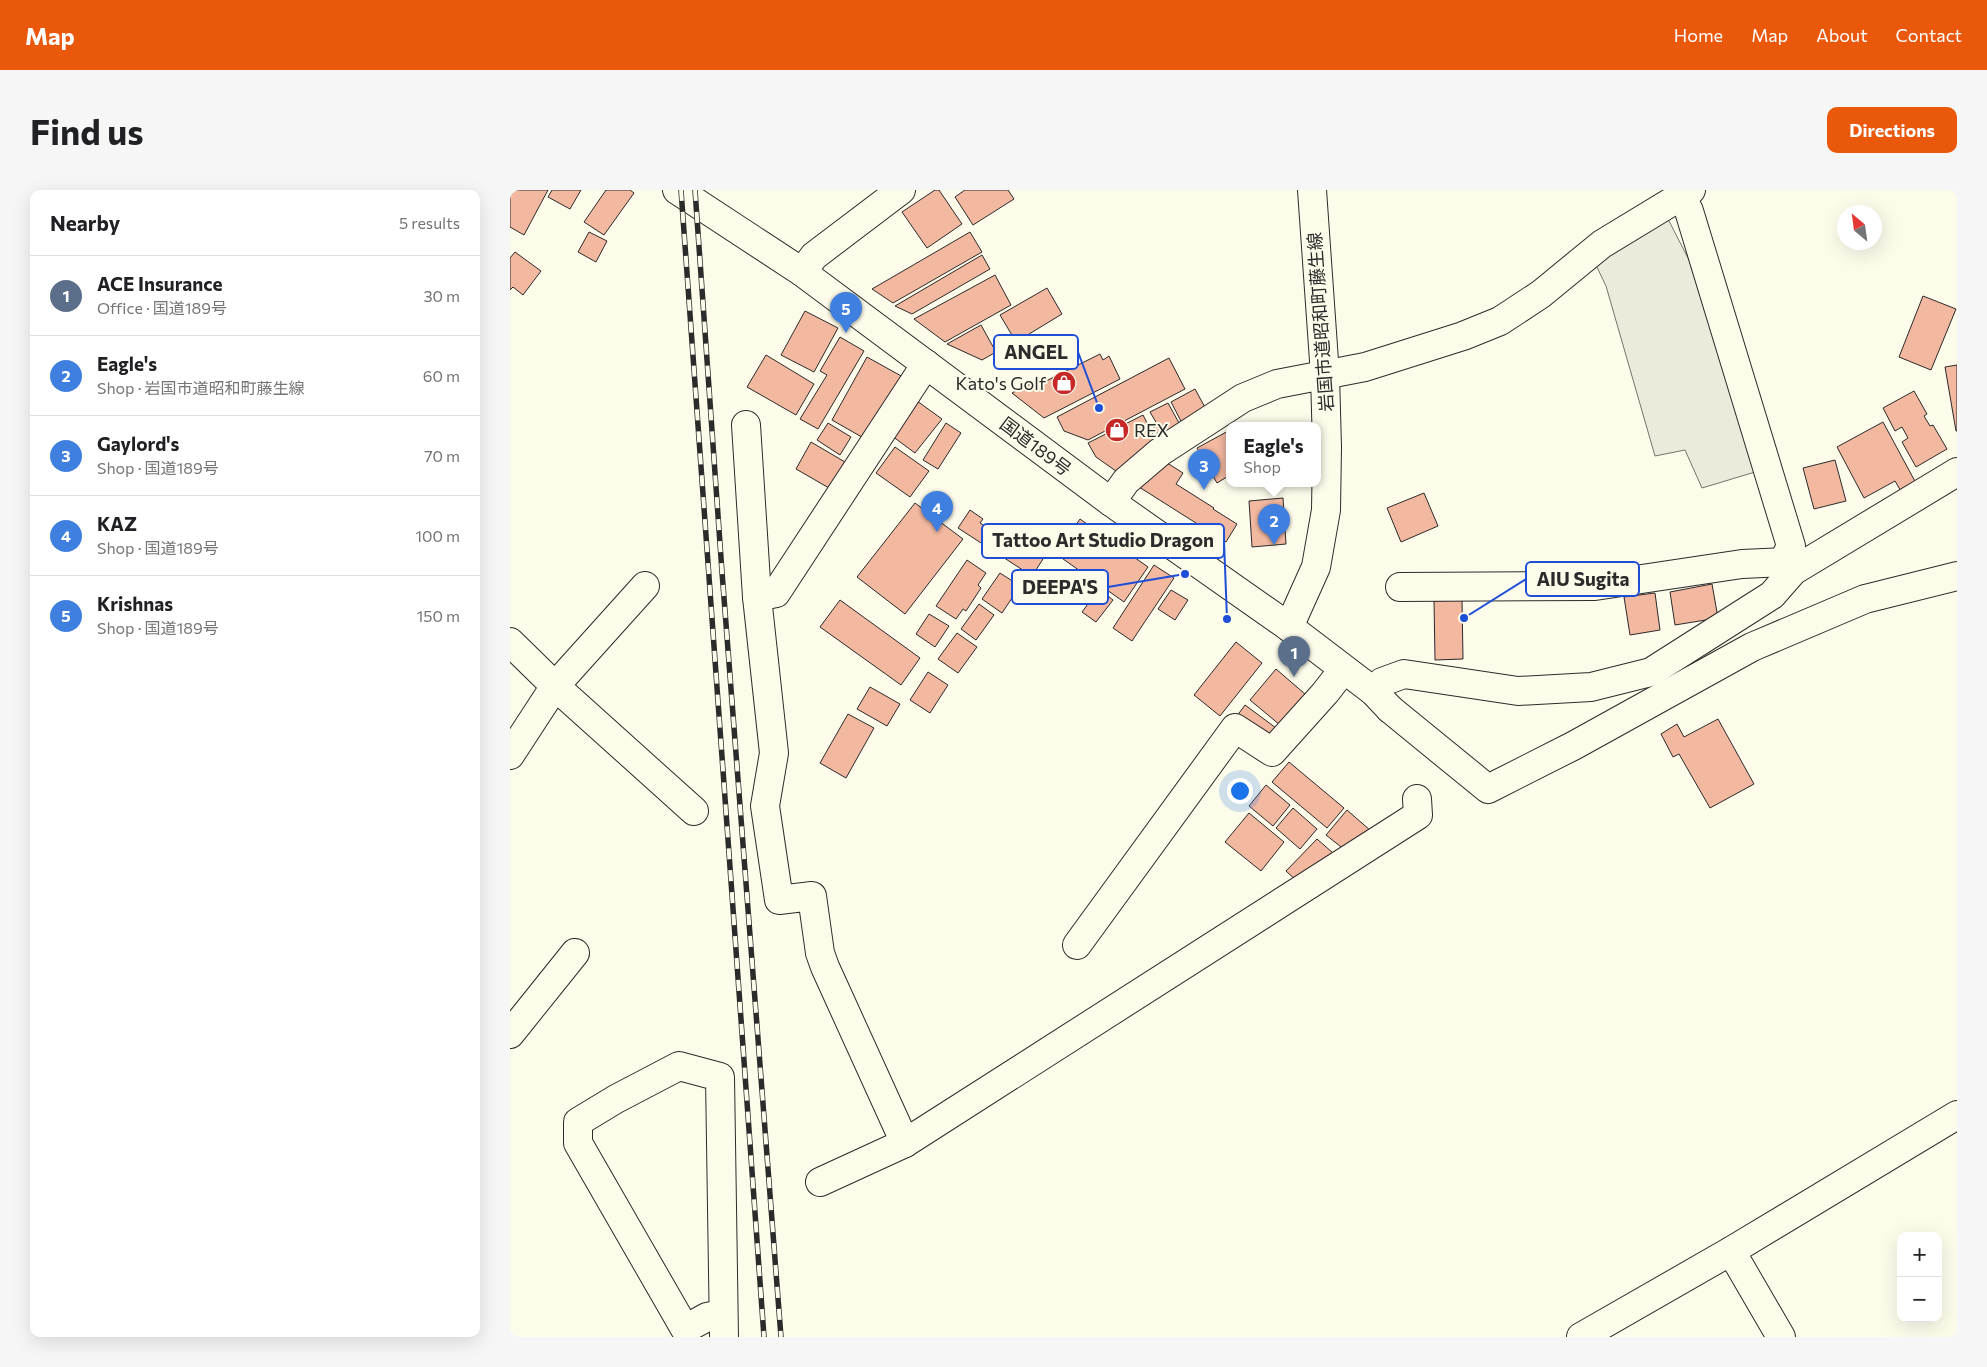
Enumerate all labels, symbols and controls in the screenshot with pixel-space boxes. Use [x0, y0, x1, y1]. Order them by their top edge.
text: Map [25, 21, 75, 50]
text: Home [1674, 24, 1723, 46]
text: Map [1751, 24, 1788, 46]
text: About [1816, 24, 1868, 46]
text: Contact [1896, 24, 1962, 46]
button: Directions [1827, 107, 1957, 153]
text: Find us [30, 109, 144, 152]
north arrow [1837, 205, 1882, 250]
text: Nearby [50, 210, 120, 235]
text: 5 results [399, 213, 460, 232]
street label: 岩国市道昭和町藤生線 [1303, 231, 1337, 413]
text: ACE Insurance [97, 272, 223, 295]
text: 1 [62, 286, 70, 305]
text: 30 m [423, 286, 460, 305]
pin: 5 [830, 292, 862, 333]
text: Office · 国道189号 [97, 298, 227, 317]
callout: ANGEL [994, 335, 1078, 369]
text: ANGEL [1004, 340, 1068, 363]
text: Eagle's [97, 352, 157, 375]
text: 2 [61, 366, 71, 385]
text: 60 m [423, 366, 460, 385]
shop icon: Kato's Golf [1051, 370, 1077, 396]
place label: Kato's Golf [956, 372, 1047, 394]
text: Shop · 岩国市道昭和町藤生線 [97, 378, 304, 397]
street label: 国道189号 [996, 412, 1076, 480]
shop icon: REX [1104, 417, 1130, 443]
place label: REX [1134, 419, 1169, 441]
popup [1226, 422, 1321, 487]
text: Gaylord's [97, 432, 179, 455]
text: Eagle's [1243, 434, 1304, 457]
text: 3 [61, 446, 71, 465]
text: 70 m [424, 446, 460, 465]
pin: 3 [1188, 449, 1220, 490]
text: Shop [1243, 457, 1281, 476]
text: Shop · 国道189号 [97, 458, 219, 477]
pin: 4 [921, 491, 953, 532]
pin: 2 [1258, 504, 1290, 545]
text: KAZ [97, 512, 137, 535]
callout: Tattoo Art Studio Dragon [982, 524, 1224, 558]
text: 4 [61, 526, 71, 545]
text: 100 m [415, 526, 460, 545]
text: Tattoo Art Studio Dragon [992, 528, 1214, 551]
text: Shop · 国道189号 [97, 538, 219, 557]
callout: AIU Sugita [1526, 562, 1639, 596]
text: AIU Sugita [1536, 567, 1630, 590]
callout: DEEPA'S [1012, 570, 1108, 604]
text: DEEPA'S [1022, 575, 1098, 598]
text: Krishnas [97, 592, 173, 615]
text: 5 [61, 606, 71, 625]
text: 150 m [417, 606, 460, 625]
text: Shop · 国道189号 [97, 618, 219, 637]
pin: 1 [1278, 636, 1310, 677]
your location [1227, 778, 1253, 804]
map controls [1897, 1232, 1942, 1322]
button: + [1897, 1232, 1942, 1277]
button: − [1897, 1277, 1942, 1322]

